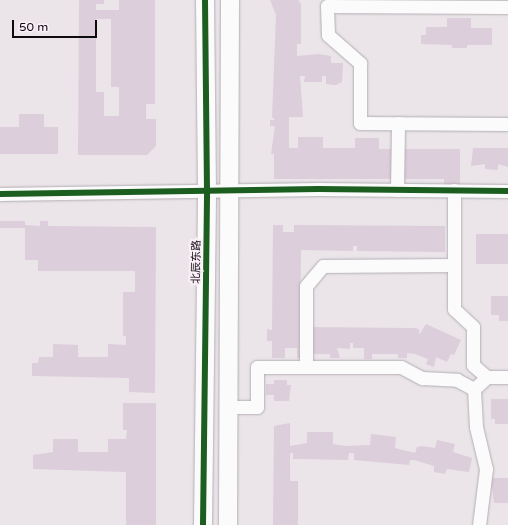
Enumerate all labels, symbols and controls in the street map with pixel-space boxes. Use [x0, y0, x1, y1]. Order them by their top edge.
scale bar [14, 12, 99, 38]
text: 50 m [19, 20, 48, 34]
street label: 北辰东路 [190, 240, 204, 284]

